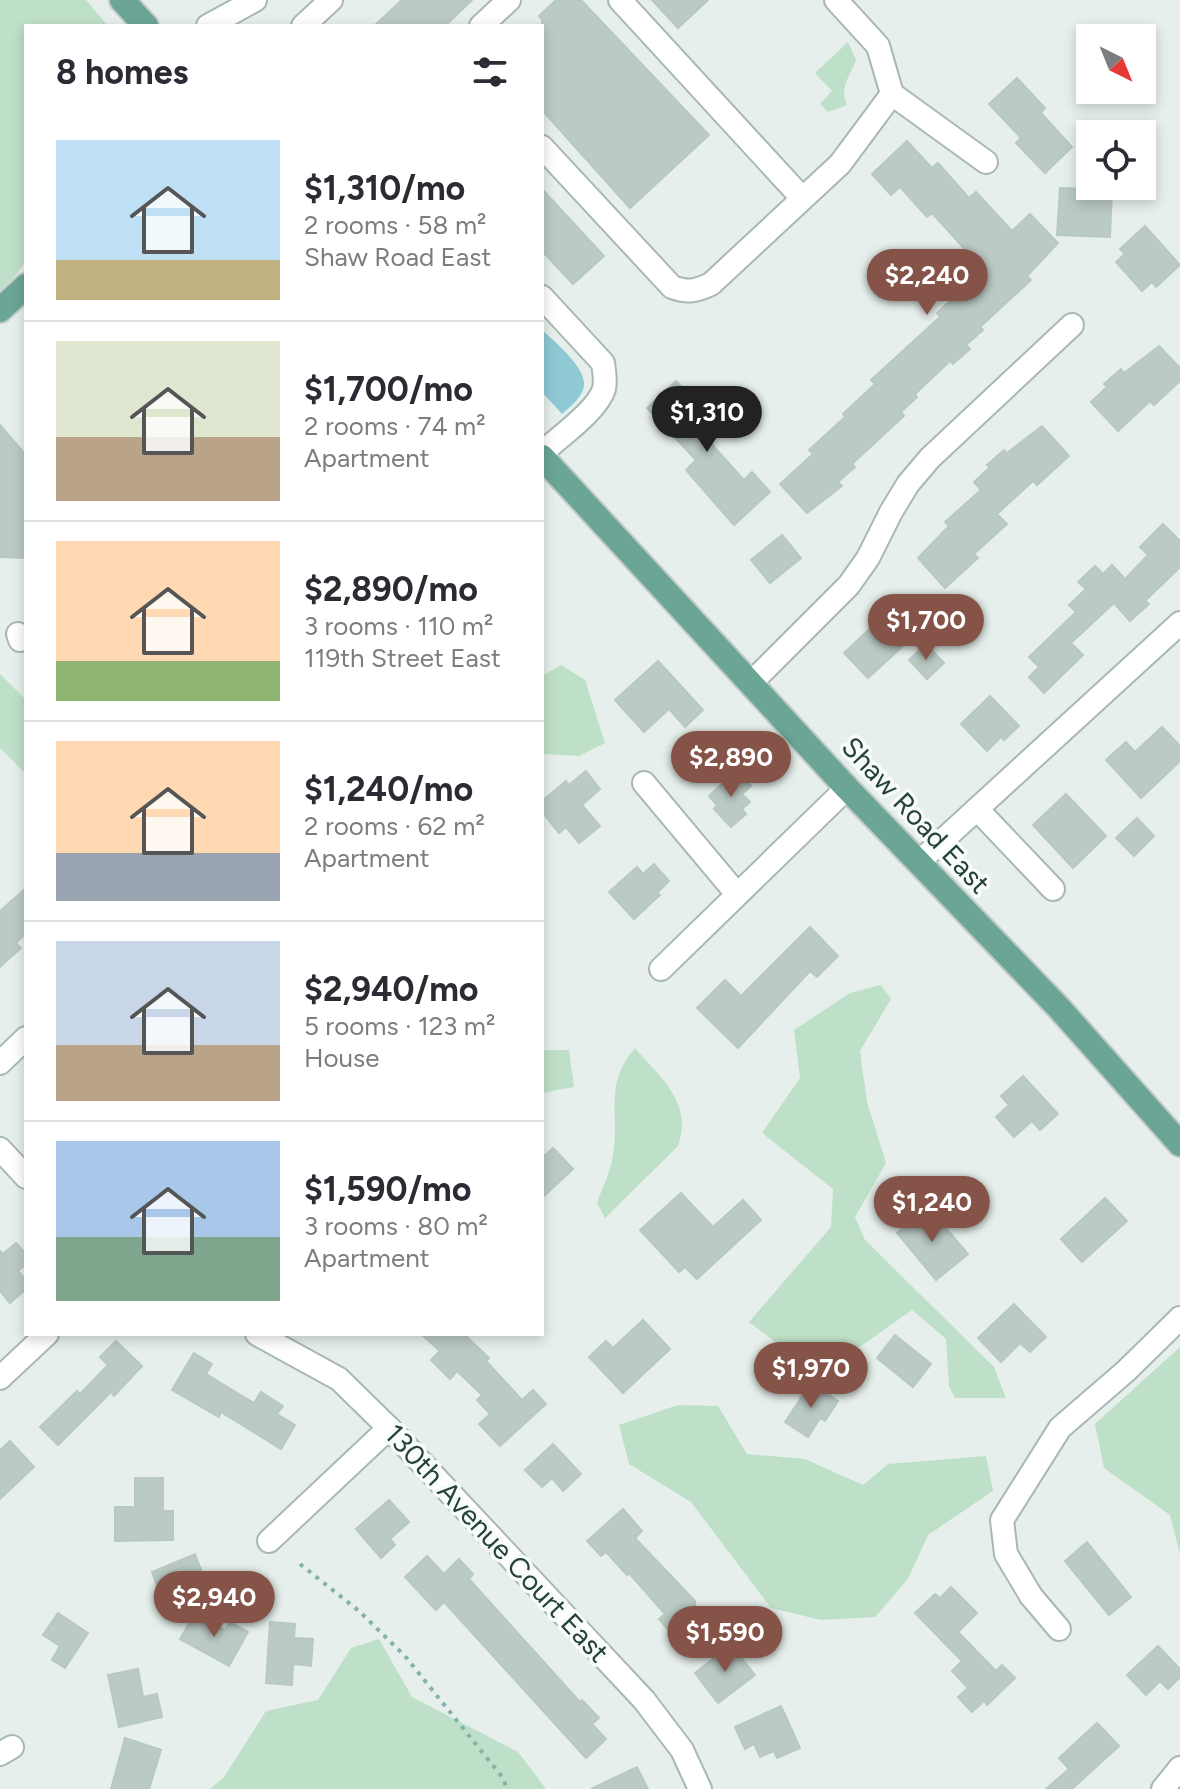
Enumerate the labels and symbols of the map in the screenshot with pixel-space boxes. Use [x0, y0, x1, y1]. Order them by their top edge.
north arrow [1076, 24, 1156, 104]
pin: $2,240 [862, 249, 992, 317]
pin: $1,310 [642, 386, 772, 454]
pin: $1,700 [861, 594, 991, 662]
street label: Shaw Road East [835, 730, 997, 900]
pin: $2,890 [666, 731, 796, 799]
pin: $1,240 [867, 1176, 997, 1244]
pin: $1,970 [746, 1342, 876, 1410]
street label: 130th Avenue Court East [378, 1417, 616, 1669]
pin: $2,940 [149, 1571, 279, 1639]
pin: $1,590 [660, 1606, 790, 1674]

